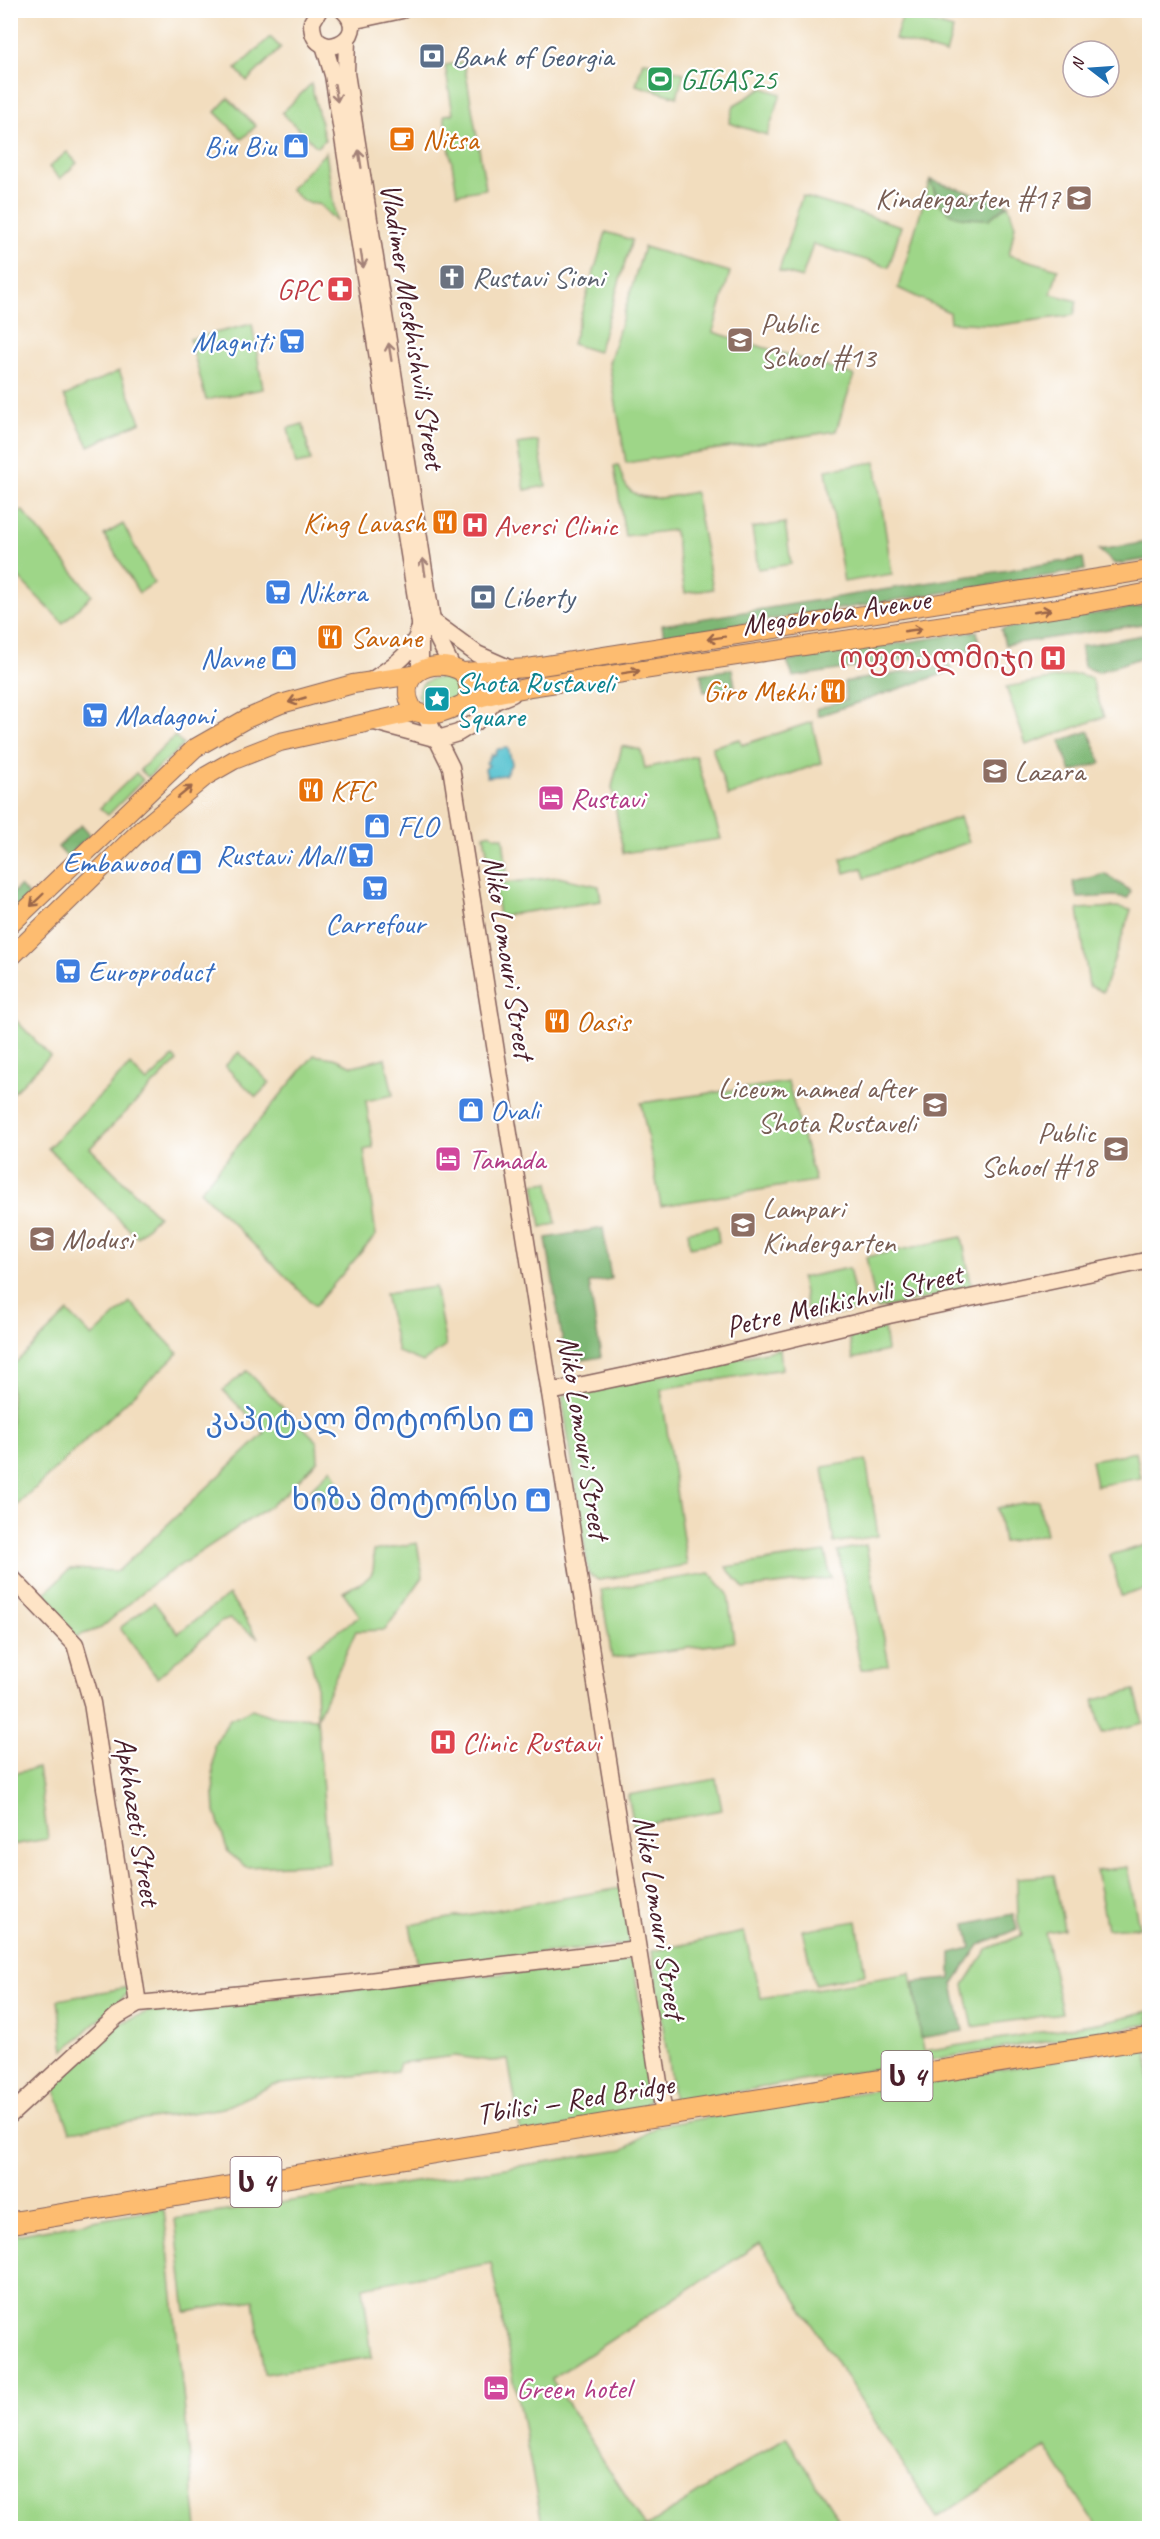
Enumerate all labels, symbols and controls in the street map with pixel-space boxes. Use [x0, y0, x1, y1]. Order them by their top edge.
place label: Bank of Georgia [452, 37, 616, 75]
north arrow [1061, 39, 1121, 99]
bank icon: Bank of Georgia [417, 41, 447, 71]
text: N [1067, 54, 1090, 73]
place label: GIGAS25 [680, 60, 778, 98]
sports icon: GIGAS25 [645, 64, 675, 94]
one-way arrow [330, 83, 341, 103]
place label: Nitsa [422, 120, 480, 158]
cafe icon: Nitsa [387, 124, 417, 154]
place label: Biu Biu [204, 127, 278, 165]
shop icon: Biu Biu [281, 131, 311, 161]
one-way arrow [354, 149, 365, 169]
place label: Kindergarten #17 [875, 179, 1061, 217]
street label: Vladimer Meskhishvili Street [372, 180, 455, 475]
school or university icon: Kindergarten #17 [1064, 183, 1094, 213]
one-way arrow [357, 249, 368, 268]
place label: Rustavi Sioni [472, 258, 607, 296]
church icon: Rustavi Sioni [437, 262, 467, 292]
place label: GPC [277, 270, 324, 308]
pharmacy icon: GPC [325, 274, 355, 304]
place label: Public School #13 [760, 304, 878, 376]
place label: Magniti [192, 322, 275, 360]
school or university icon: Public School #13 [725, 325, 755, 355]
supermarket icon: Magniti [277, 326, 307, 356]
one-way arrow [384, 342, 395, 362]
place label: King Lavash [303, 503, 427, 541]
place label: Aversi Clinic [494, 506, 619, 544]
restaurant icon: King Lavash [430, 507, 460, 537]
hospital icon: Aversi Clinic [460, 510, 490, 540]
one-way arrow [418, 558, 429, 577]
place label: Nikora [298, 573, 370, 611]
supermarket icon: Nikora [263, 577, 293, 607]
place label: Liberty [502, 578, 577, 616]
street label: Megobroba Avenue [740, 580, 935, 644]
bank icon: Liberty [468, 582, 498, 612]
one-way arrow [1031, 605, 1051, 616]
place label: Savane [350, 618, 424, 656]
restaurant icon: Savane [315, 622, 345, 652]
one-way arrow [903, 624, 922, 635]
one-way arrow [707, 633, 726, 644]
place label: Navne [200, 639, 266, 677]
place label: ოფთალმიჯი [839, 639, 1034, 677]
shop icon: Navne [269, 643, 299, 673]
hospital icon: ოფთალმიჯი [1038, 643, 1068, 673]
place label: Shota Rustaveli Square [456, 663, 618, 735]
one-way arrow [620, 666, 640, 677]
place label: Giro Mekhi [703, 672, 817, 710]
restaurant icon: Giro Mekhi [818, 676, 848, 706]
place icon: Shota Rustaveli Square [422, 684, 452, 714]
one-way arrow [287, 695, 306, 706]
place label: Madagoni [115, 696, 217, 734]
supermarket icon: Madagoni [80, 700, 110, 730]
place label: Lazara [1014, 752, 1087, 790]
school or university icon: Lazara [980, 756, 1010, 786]
place label: KFC [330, 771, 377, 809]
restaurant icon: KFC [296, 775, 326, 805]
place label: Rustavi [570, 779, 647, 817]
hotel icon: Rustavi [536, 783, 566, 813]
one-way arrow [177, 786, 193, 799]
place label: FLO [397, 807, 441, 845]
shop icon: FLO [362, 811, 392, 841]
place label: Rustavi Mall [216, 836, 347, 874]
supermarket icon: Rustavi Mall [346, 840, 376, 870]
place label: Embawood [63, 843, 174, 881]
shop icon: Embawood [174, 847, 204, 877]
street label: Niko Lomouri Street [474, 853, 544, 1065]
supermarket icon: Carrefour [360, 873, 390, 903]
one-way arrow [30, 892, 45, 906]
place label: Carrefour [325, 904, 428, 942]
place label: Europroduct [88, 952, 216, 990]
supermarket icon: Europroduct [53, 956, 83, 986]
place label: Oasis [576, 1002, 633, 1040]
restaurant icon: Oasis [542, 1006, 572, 1036]
place label: Liceum named after Shota Rustaveli [718, 1069, 919, 1141]
school or university icon: Liceum named after Shota Rustaveli [920, 1090, 950, 1120]
place label: Ovali [490, 1091, 543, 1129]
shop icon: Ovali [456, 1095, 486, 1125]
place label: Public School #18 [980, 1113, 1098, 1185]
school or university icon: Public School #18 [1101, 1134, 1131, 1164]
place label: Tamada [468, 1140, 548, 1178]
hotel icon: Tamada [433, 1144, 463, 1174]
place label: Lampari Kindergarten [762, 1189, 897, 1261]
school or university icon: Lampari Kindergarten [728, 1210, 758, 1240]
place label: Modusi [62, 1220, 136, 1258]
school or university icon: Modusi [27, 1224, 57, 1254]
street label: Petre Melikishvili Street [722, 1254, 969, 1346]
street label: Niko Lomouri Street [549, 1333, 619, 1545]
place label: კაპიტალ მოტორსი [206, 1401, 502, 1439]
shop icon: კაპიტალ მოტორსი [506, 1405, 536, 1435]
place label: ხიზა მოტორსი [292, 1481, 518, 1519]
shop icon: ხიზა მოტორსი [523, 1485, 553, 1515]
place label: Clinic Rustavi [462, 1723, 603, 1761]
hospital icon: Clinic Rustavi [428, 1727, 458, 1757]
street label: Apkhazeti Street [106, 1734, 171, 1911]
street label: Niko Lomouri Street [625, 1813, 695, 2025]
road number: ს 4 [882, 2051, 932, 2101]
street label: Tbilisi — Red Bridge [474, 2064, 678, 2133]
road number: ს 4 [230, 2157, 282, 2207]
place label: Green hotel [516, 2369, 636, 2407]
hotel icon: Green hotel [481, 2373, 511, 2403]

